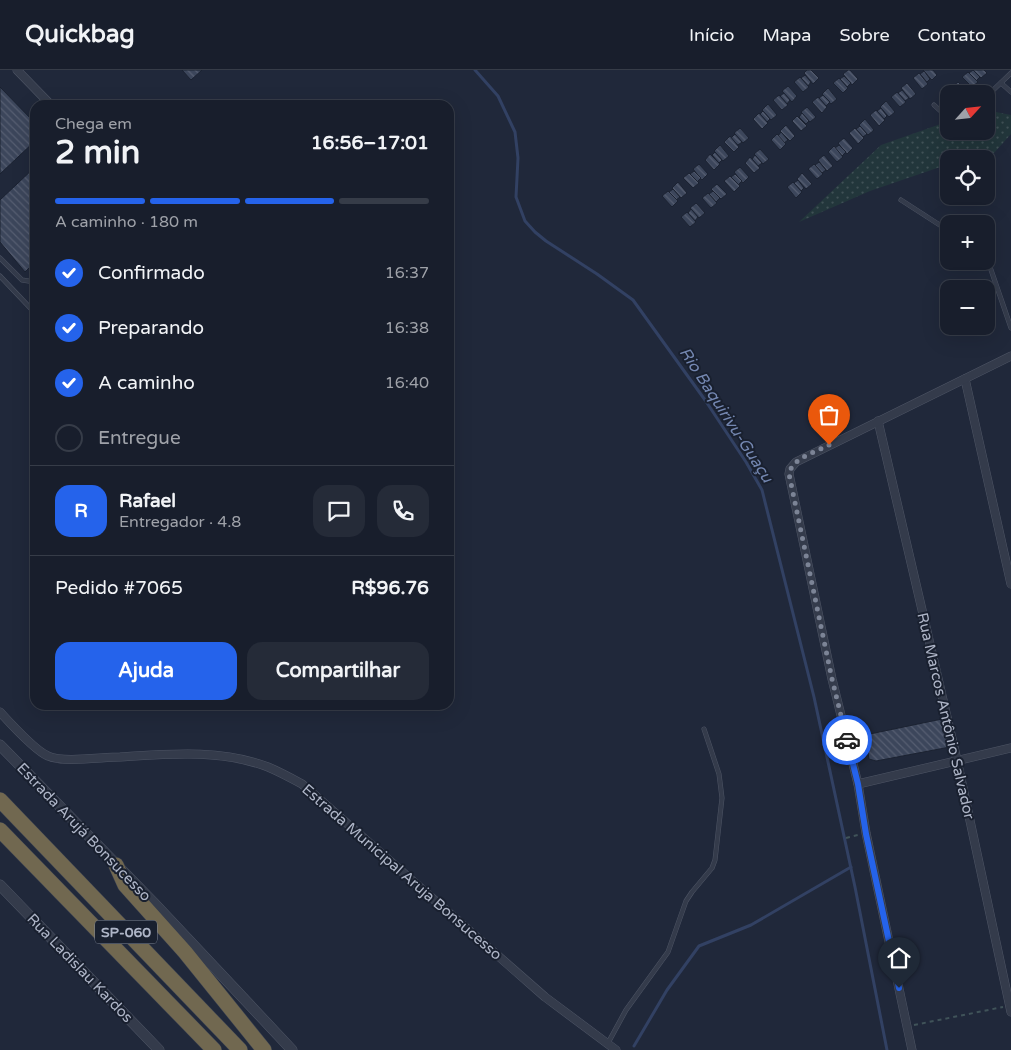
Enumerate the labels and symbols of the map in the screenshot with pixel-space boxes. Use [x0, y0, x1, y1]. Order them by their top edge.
north arrow [940, 85, 995, 140]
water label: Rio Baquirivu-Guaçu [675, 344, 778, 487]
pin [808, 394, 850, 445]
street label: Rua Marcos Antônio Salvador [913, 611, 979, 821]
courier [822, 715, 872, 765]
street label: Estrada Arujá Bonsucesso [13, 759, 155, 905]
street label: Estrada Municipal Aruja Bonsucesso [298, 780, 506, 964]
street label: Rua Ladislau Kardos [23, 910, 137, 1026]
road number: SP-060 [95, 920, 157, 944]
pin [878, 937, 920, 988]

